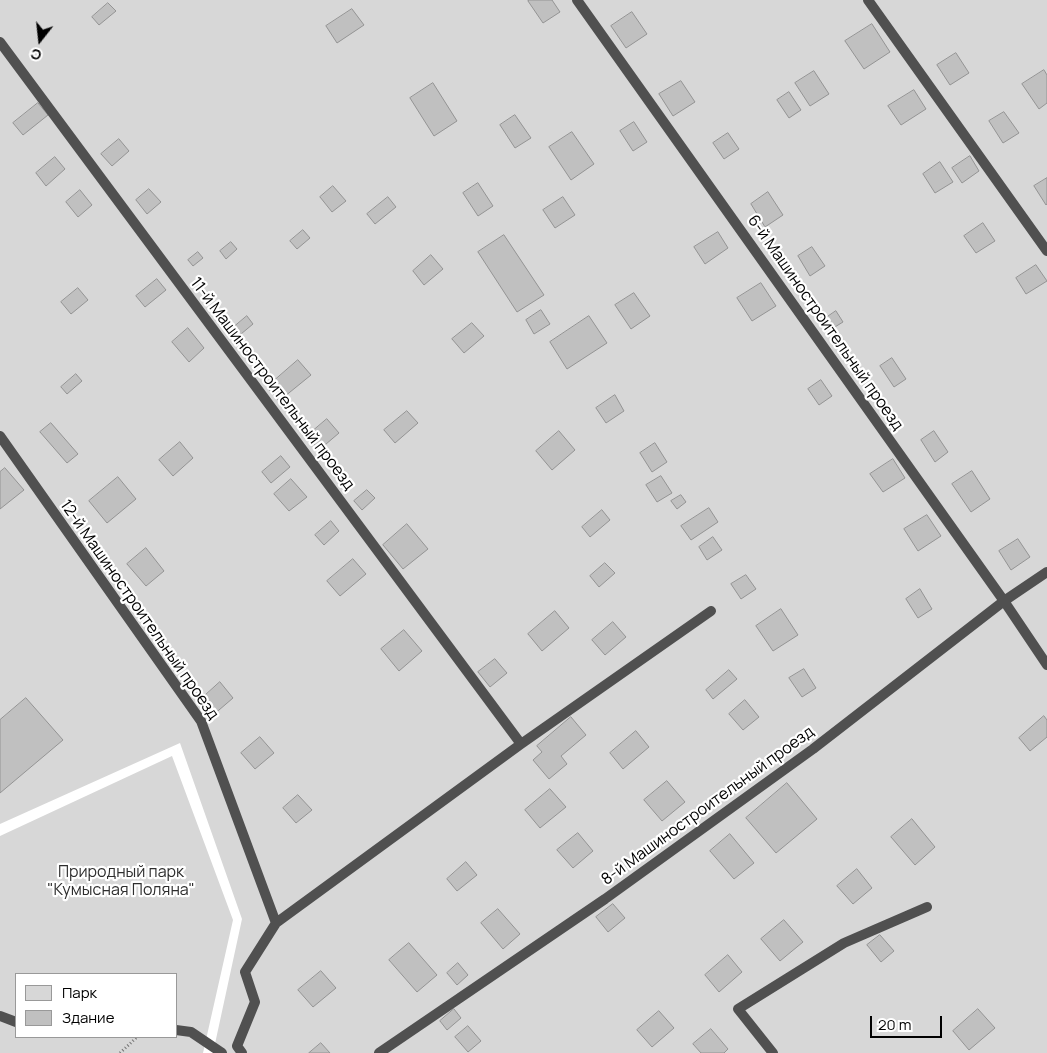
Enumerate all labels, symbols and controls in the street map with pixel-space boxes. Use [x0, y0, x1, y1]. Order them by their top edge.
north arrow [15, 15, 65, 65]
text: С [28, 44, 43, 65]
street label: 6-й Машиностроительный проезд [743, 212, 907, 434]
street label: 11-й Машиностроительный проезд [186, 274, 358, 494]
street label: 12-й Машиностроительный проезд [55, 496, 223, 724]
street label: 8-й Машиностроительный проезд [598, 722, 818, 890]
park label: Природный парк "Кумысная Поляна" [47, 863, 195, 901]
legend [15, 973, 178, 1038]
text: Парк [62, 982, 97, 1003]
scale bar [872, 1006, 944, 1038]
text: Здание [62, 1007, 114, 1028]
text: 20 m [878, 1014, 911, 1035]

